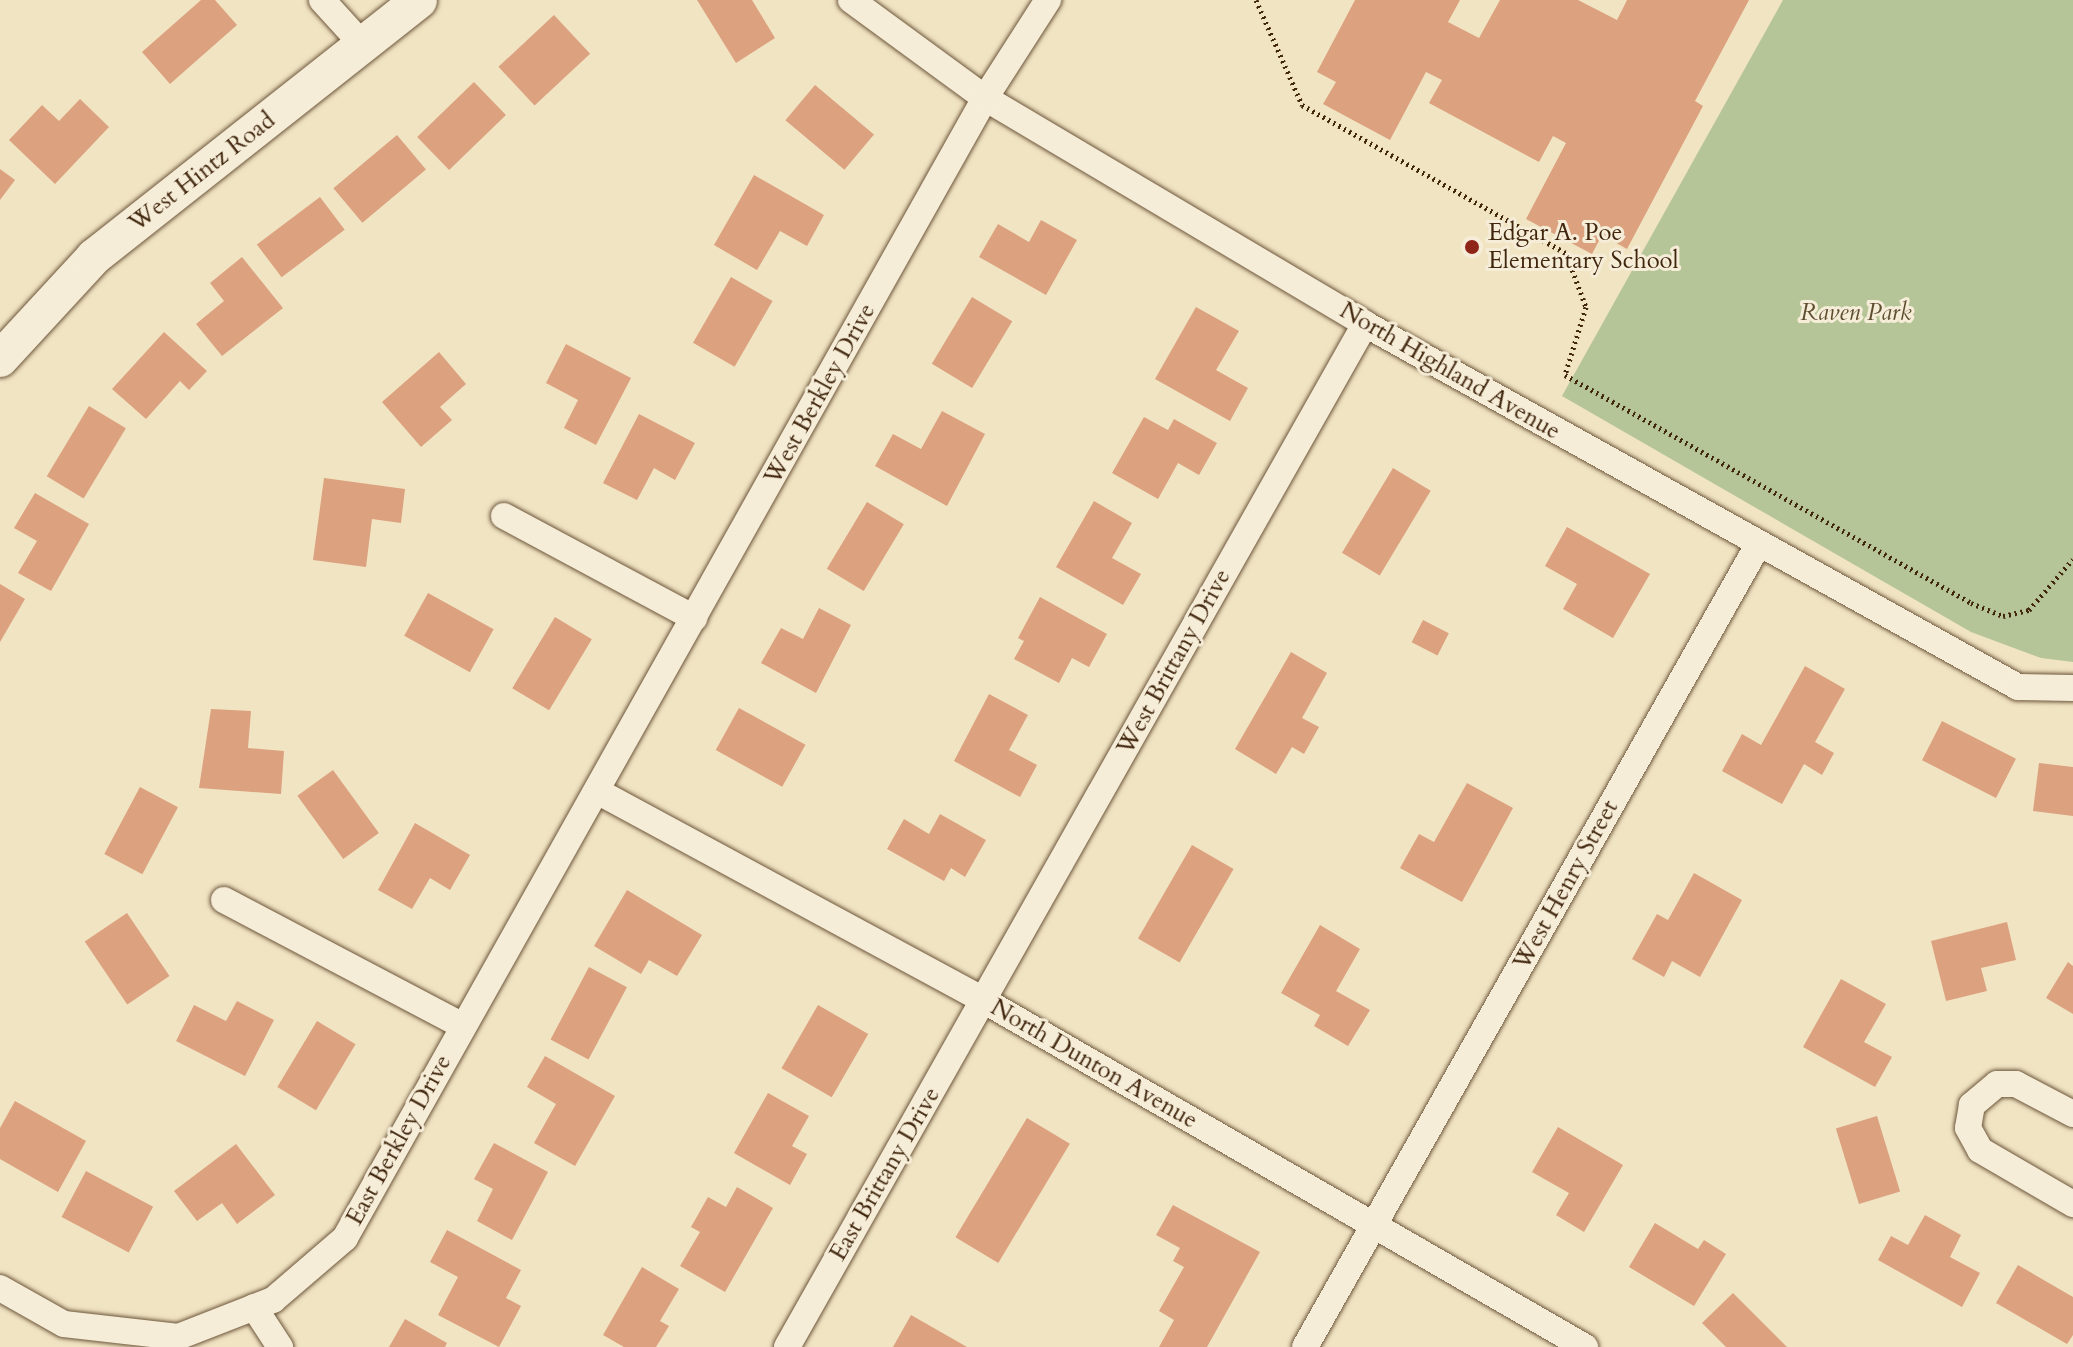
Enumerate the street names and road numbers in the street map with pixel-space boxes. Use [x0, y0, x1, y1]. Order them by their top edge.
street label: West Hintz Road [123, 106, 281, 238]
street label: North Highland Avenue [1335, 296, 1565, 446]
street label: West Berkley Drive [758, 298, 882, 490]
street label: West Brittany Drive [1111, 564, 1237, 760]
street label: West Henry Street [1507, 795, 1625, 975]
street label: North Dunton Avenue [985, 993, 1203, 1135]
street label: East Berkley Drive [340, 1050, 458, 1230]
street label: East Brittany Drive [824, 1082, 946, 1266]

